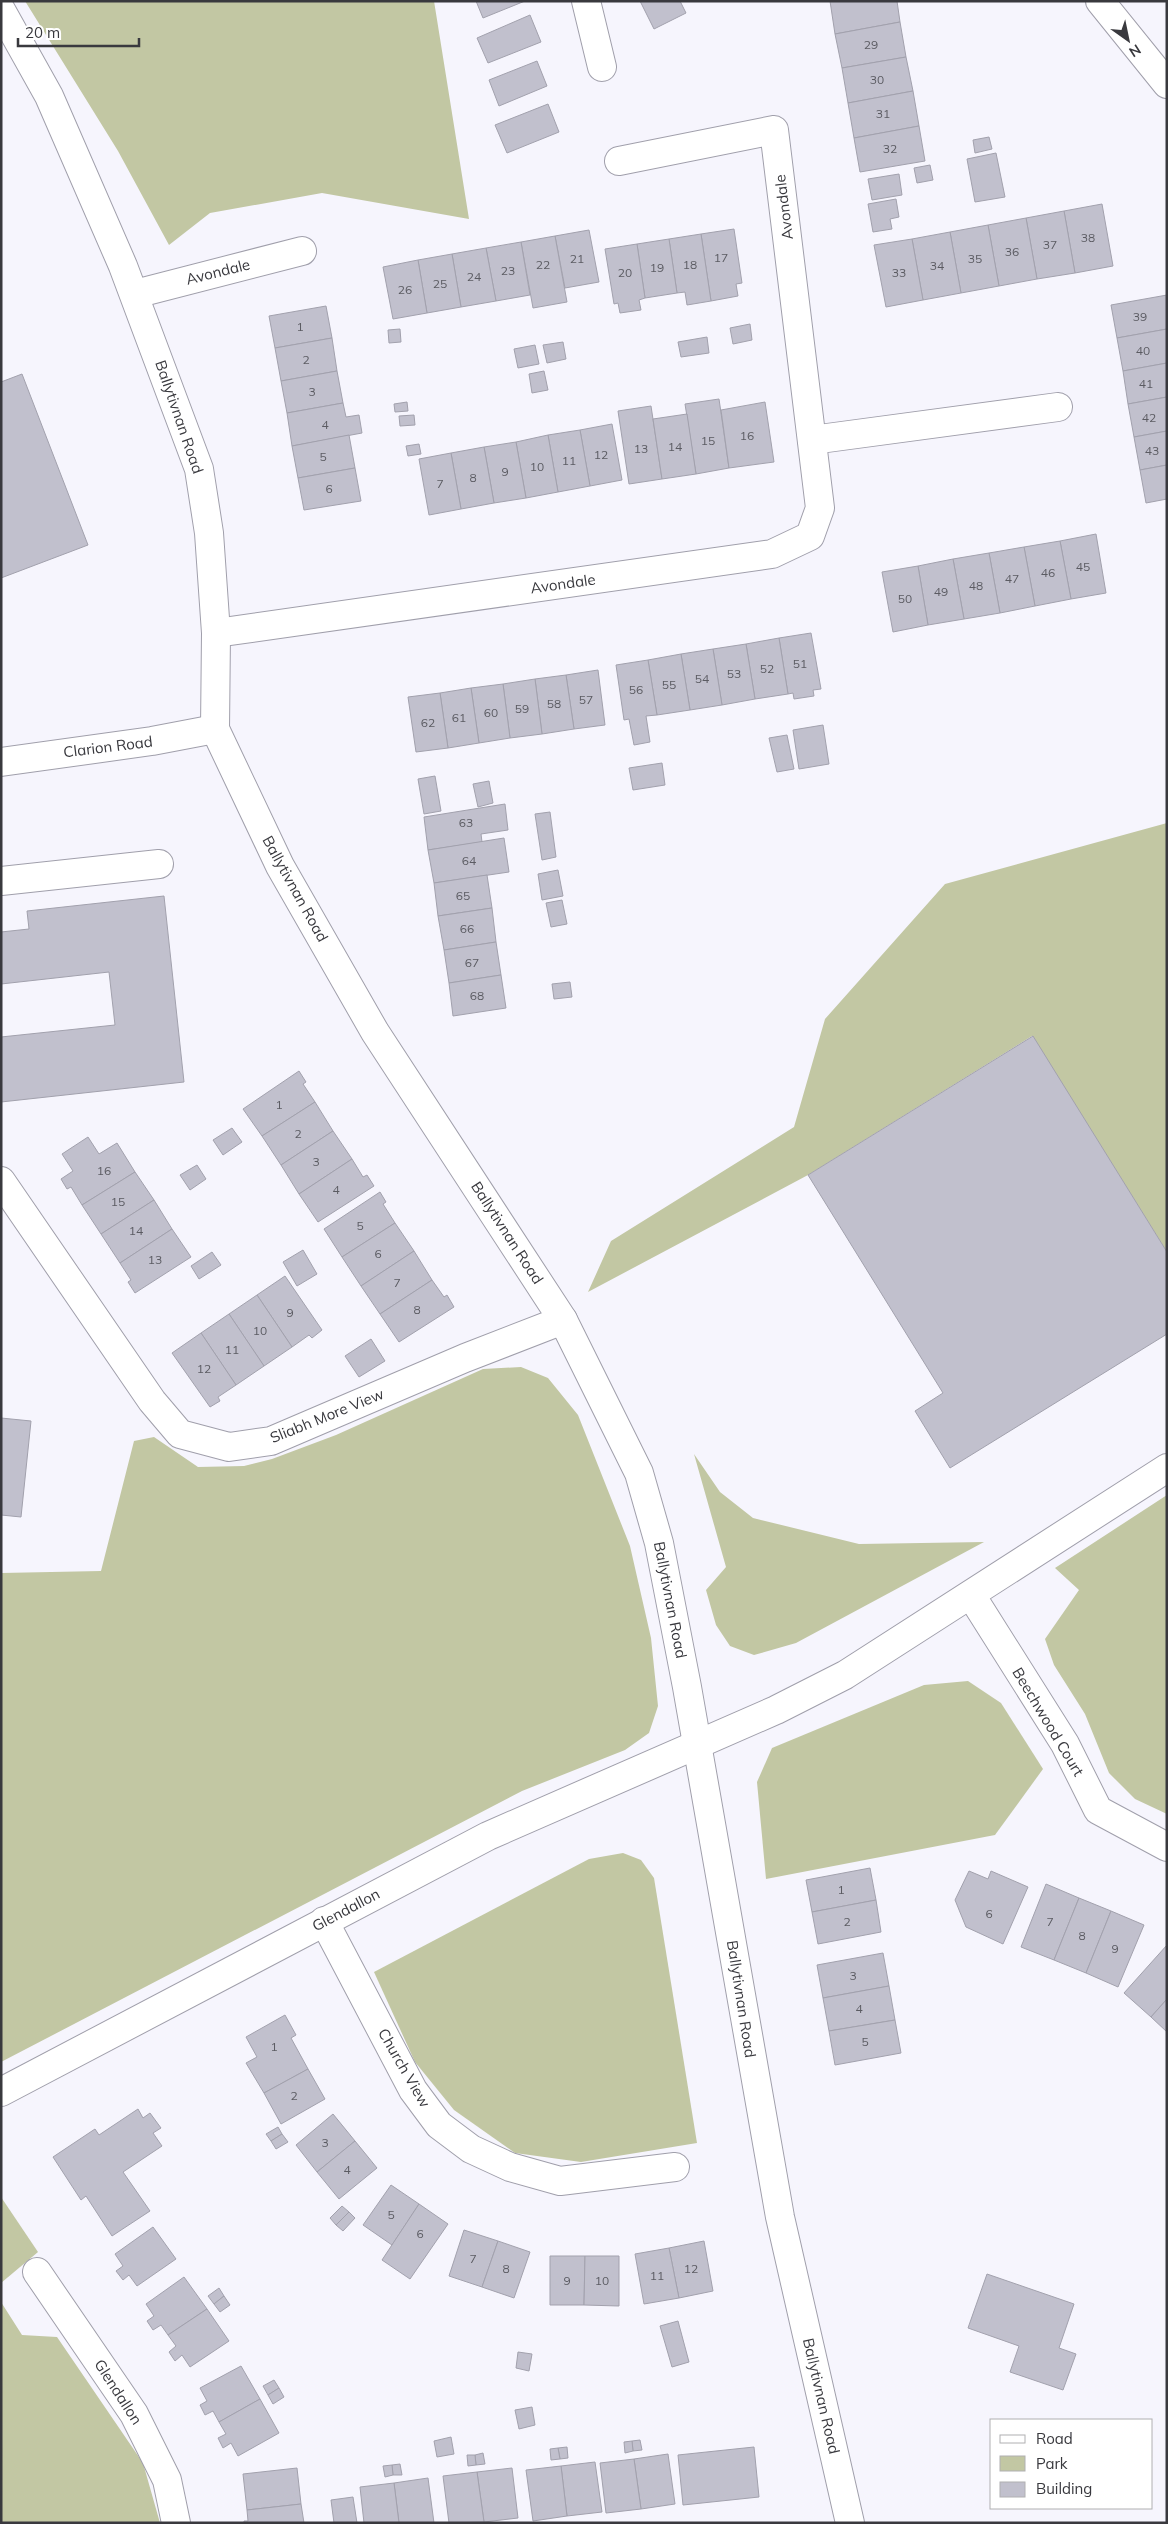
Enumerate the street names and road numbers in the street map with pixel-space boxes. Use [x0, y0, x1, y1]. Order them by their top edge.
street label: Avondale [770, 173, 797, 241]
street label: Avondale [184, 254, 252, 289]
street label: Ballytivnan Road [151, 358, 208, 476]
street label: Avondale [529, 570, 597, 597]
street label: Clarion Road [62, 732, 154, 761]
street label: Ballytivnan Road [258, 832, 332, 945]
street label: Ballytivnan Road [467, 1178, 548, 1288]
street label: Sliabh More View [267, 1384, 387, 1447]
street label: Ballytivnan Road [650, 1540, 691, 1660]
street label: Beechwood Court [1008, 1664, 1088, 1780]
street label: Glendallon [309, 1884, 383, 1935]
street label: Ballytivnan Road [723, 1939, 760, 2059]
street label: Church View [374, 2025, 435, 2111]
street label: Ballytivnan Road [799, 2336, 844, 2456]
street label: Glendallon [90, 2356, 147, 2428]

